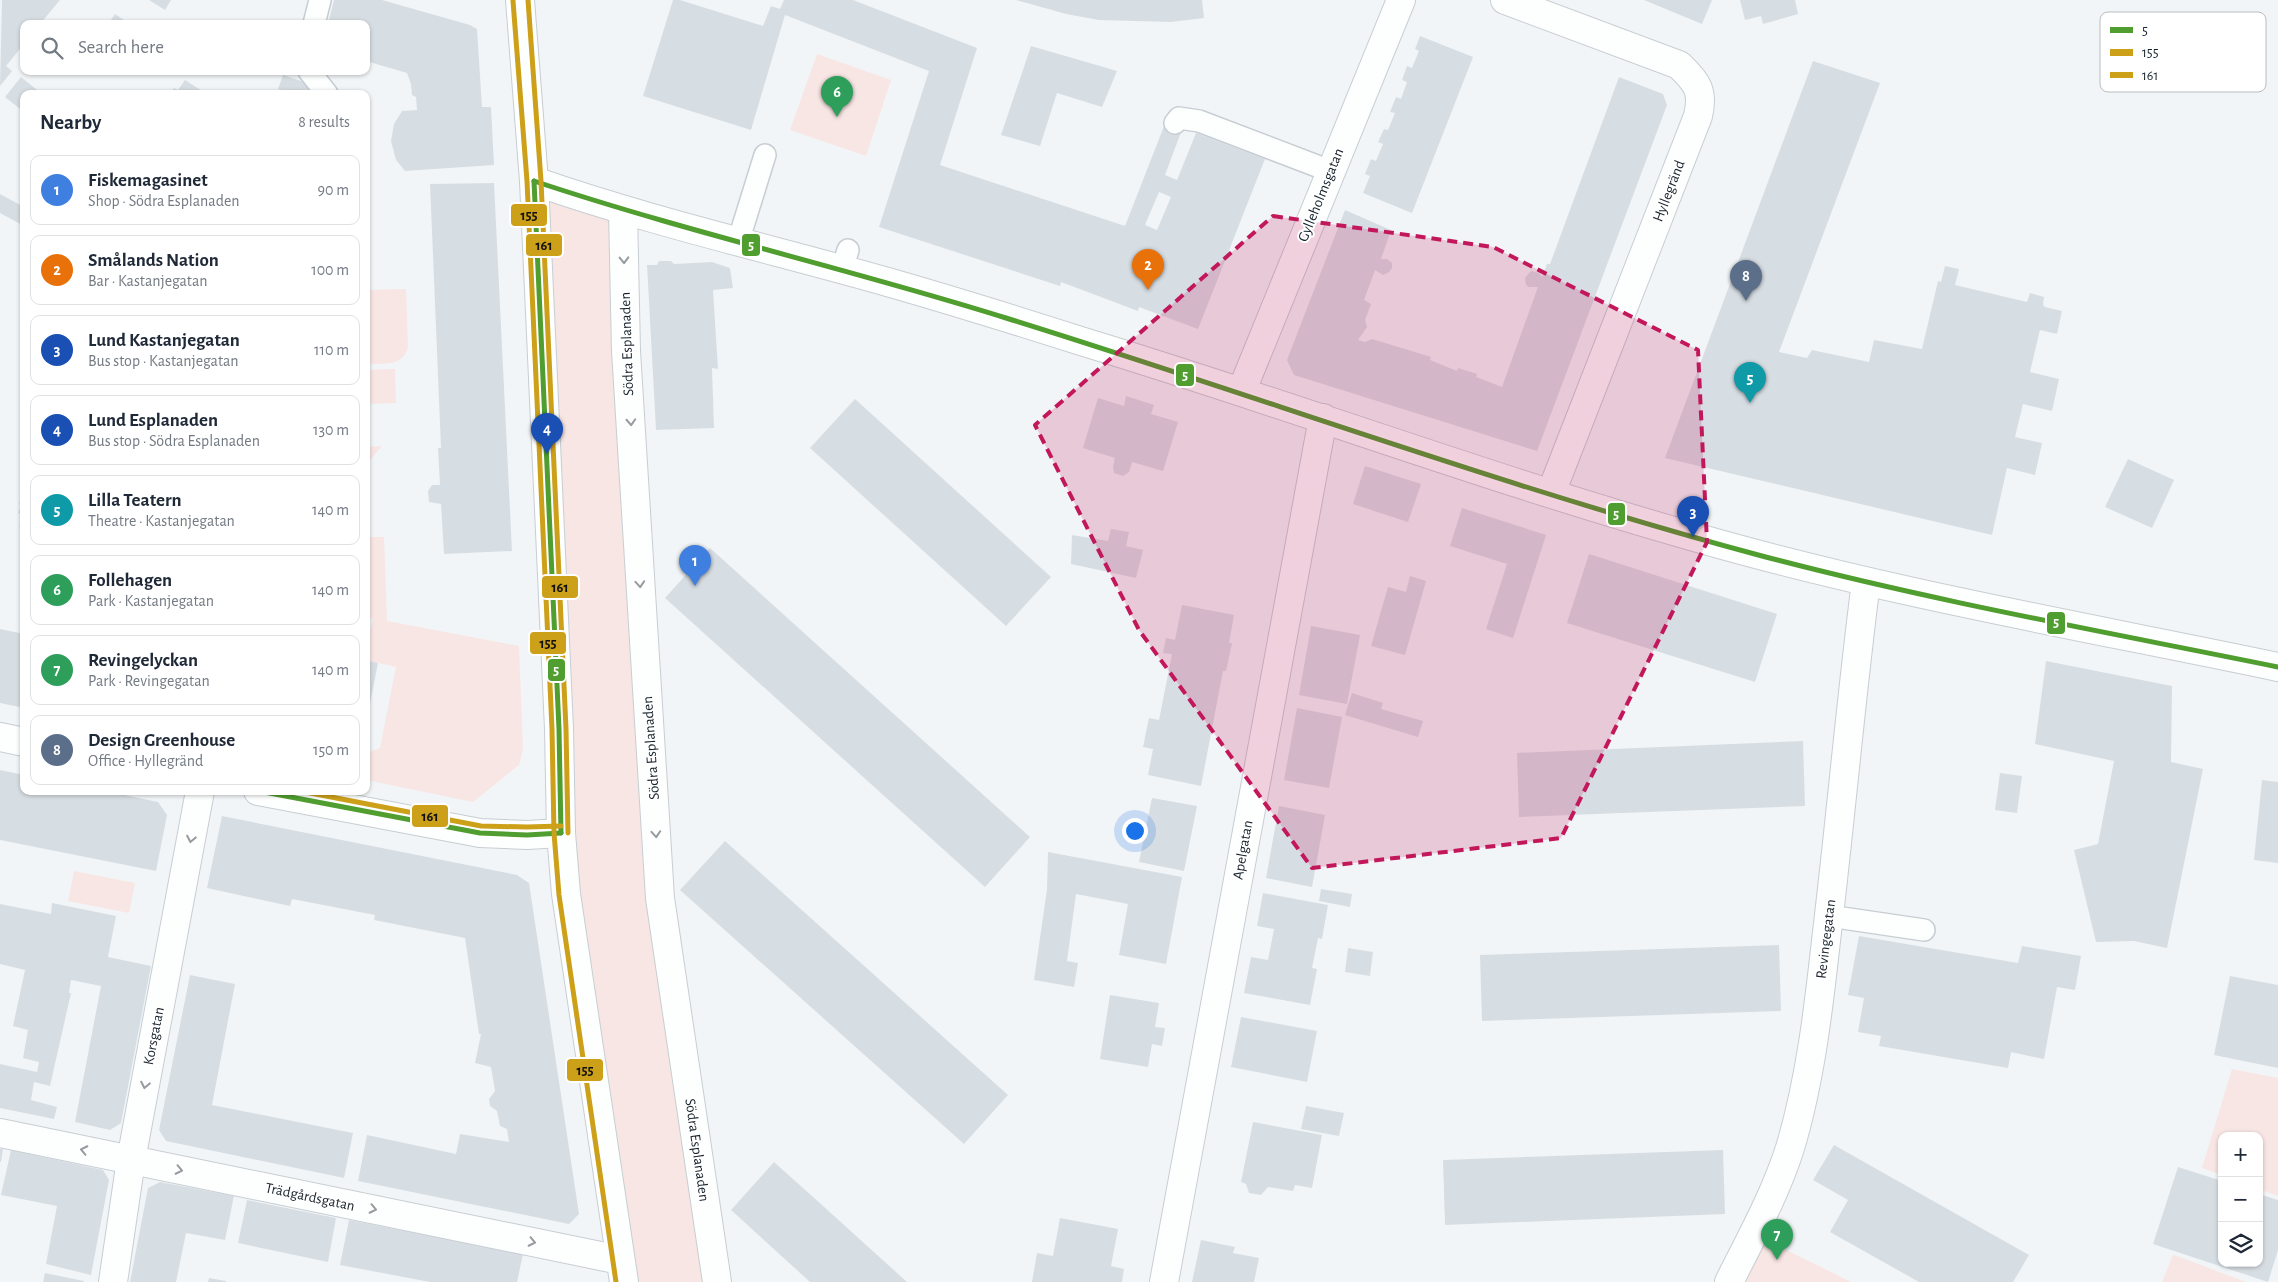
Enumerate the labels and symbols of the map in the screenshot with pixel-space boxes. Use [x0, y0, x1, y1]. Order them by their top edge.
legend [2100, 12, 2266, 92]
text: 5 [2142, 24, 2148, 38]
text: 155 [2142, 46, 2159, 60]
text: 161 [2142, 69, 2158, 83]
pin: 6 [821, 76, 853, 117]
street label: Gylleholmsgatan [1295, 146, 1347, 244]
street label: Hyllegränd [1650, 158, 1688, 224]
line badge: 155 [510, 203, 548, 227]
text: 155 [520, 209, 538, 223]
line badge: 161 [525, 233, 563, 257]
line badge: 5 [741, 233, 761, 257]
text: 161 [536, 239, 552, 253]
text: 5 [748, 239, 754, 253]
pin: 2 [1132, 249, 1164, 290]
one-way arrow [619, 256, 629, 264]
pin: 8 [1730, 260, 1762, 301]
street label: Södra Esplanaden [618, 292, 636, 396]
pin: 5 [1734, 362, 1766, 403]
line badge: 5 [1175, 363, 1195, 387]
text: 5 [1182, 369, 1188, 383]
pin: 4 [531, 413, 563, 454]
one-way arrow [625, 418, 636, 426]
pin: 3 [1677, 496, 1709, 537]
line badge: 5 [1607, 502, 1626, 526]
text: 5 [1613, 508, 1619, 522]
pin: 1 [679, 545, 711, 586]
line badge: 161 [541, 575, 579, 599]
one-way arrow [635, 580, 646, 588]
text: 161 [552, 581, 568, 595]
line badge: 5 [2046, 611, 2066, 635]
text: 5 [2053, 616, 2059, 630]
line badge: 155 [529, 631, 567, 655]
text: 155 [539, 637, 557, 651]
line badge: 5 [547, 658, 566, 682]
text: 5 [553, 664, 559, 678]
street label: Södra Esplanaden [640, 696, 662, 800]
line badge: 161 [411, 804, 449, 828]
text: 161 [422, 810, 438, 824]
your location [1122, 818, 1148, 844]
street label: Apelgatan [1230, 819, 1256, 881]
one-way arrow [651, 830, 662, 838]
one-way arrow [187, 835, 197, 844]
street label: Revingegatan [1814, 898, 1838, 980]
street label: Korsgatan [141, 1006, 167, 1066]
line badge: 155 [566, 1058, 604, 1082]
text: 155 [576, 1064, 594, 1078]
one-way arrow [141, 1081, 151, 1089]
street label: Södra Esplanaden [682, 1097, 712, 1203]
one-way arrow [79, 1145, 88, 1156]
one-way arrow [175, 1164, 183, 1175]
street label: Trädgårdsgatan [264, 1180, 356, 1214]
one-way arrow [368, 1204, 377, 1214]
pin: 7 [1761, 1219, 1793, 1260]
one-way arrow [527, 1236, 536, 1247]

